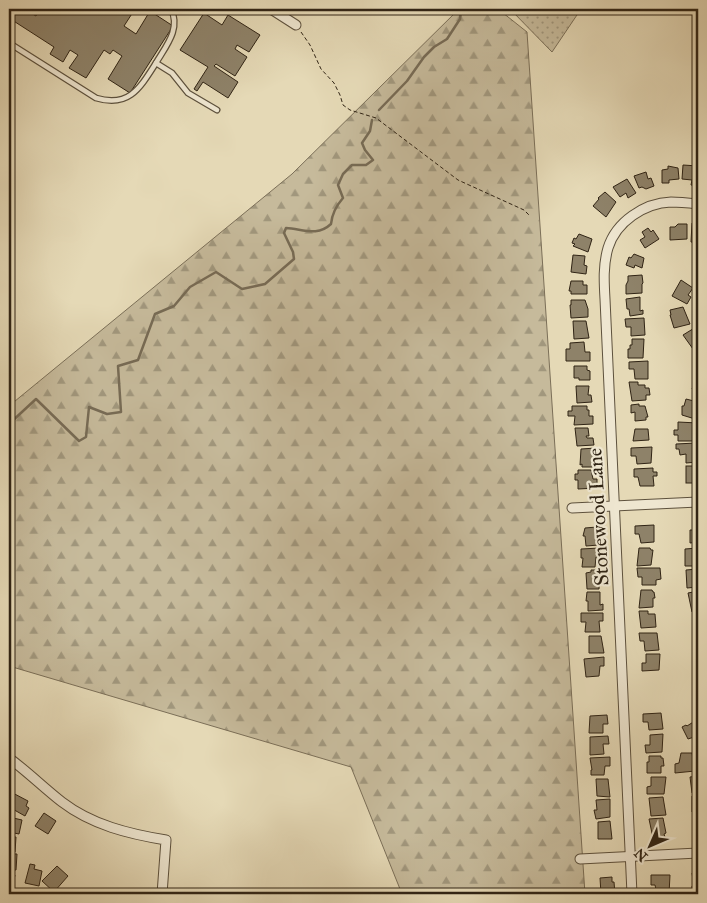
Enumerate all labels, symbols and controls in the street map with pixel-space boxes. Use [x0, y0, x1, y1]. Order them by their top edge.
street label: Stonewood Lane [582, 447, 614, 587]
north arrow [624, 820, 674, 870]
text: N [631, 845, 651, 865]

